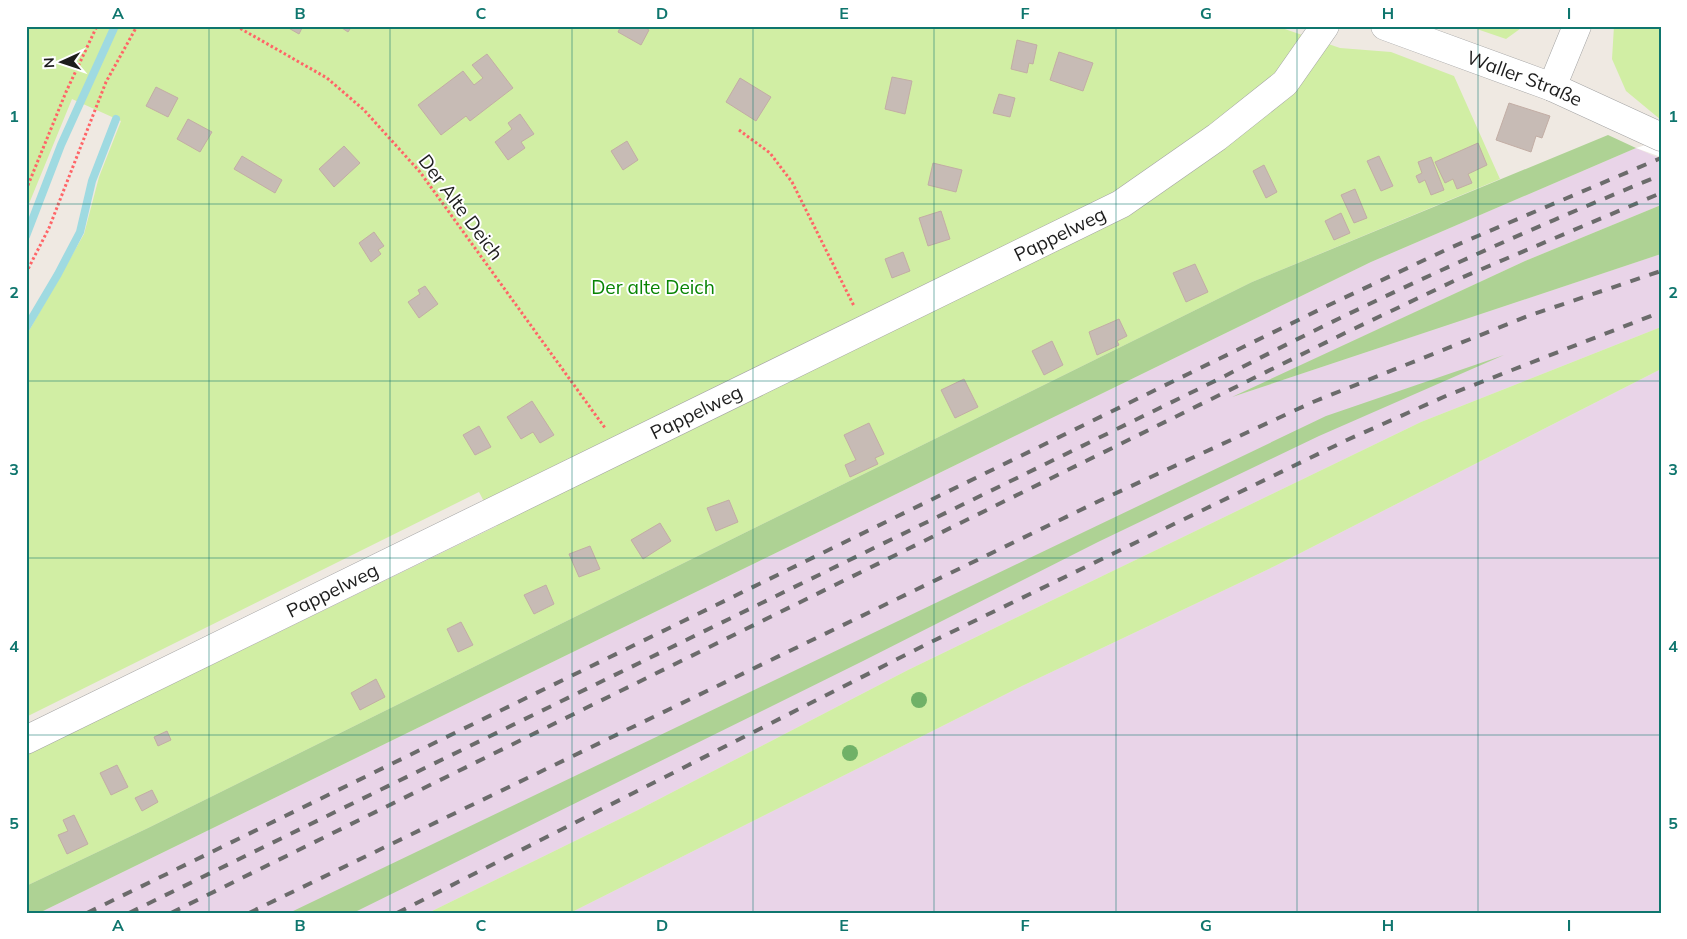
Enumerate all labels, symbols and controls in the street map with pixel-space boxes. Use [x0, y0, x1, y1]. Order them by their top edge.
text: A [112, 3, 124, 23]
text: B [294, 3, 306, 23]
text: C [476, 3, 487, 23]
text: D [656, 3, 668, 23]
text: E [839, 3, 849, 23]
text: F [1020, 3, 1030, 23]
text: G [1200, 3, 1212, 23]
text: H [1382, 3, 1394, 23]
text: I [1567, 3, 1571, 23]
north arrow [38, 38, 88, 88]
street label: Waller Straße [1464, 45, 1586, 111]
text: N [40, 57, 58, 68]
text: 1 [9, 106, 19, 126]
text: 1 [1668, 106, 1678, 126]
street label: Der Alte Deich [413, 149, 509, 265]
street label: Pappelweg [1010, 201, 1110, 267]
park label: Der alte Deich [591, 275, 715, 299]
text: 2 [9, 282, 19, 302]
text: 2 [1668, 282, 1678, 302]
street label: Pappelweg [646, 379, 746, 445]
text: 3 [9, 459, 19, 479]
text: 3 [1668, 459, 1678, 479]
street label: Pappelweg [282, 557, 382, 623]
text: 4 [9, 636, 19, 656]
text: 4 [1668, 636, 1678, 656]
text: 5 [9, 813, 19, 833]
text: 5 [1668, 813, 1678, 833]
text: A [112, 915, 124, 935]
text: B [294, 915, 306, 935]
text: C [476, 915, 487, 935]
text: D [656, 915, 668, 935]
text: E [839, 915, 849, 935]
text: F [1020, 915, 1030, 935]
text: G [1200, 915, 1212, 935]
text: H [1382, 915, 1394, 935]
text: I [1567, 915, 1571, 935]

